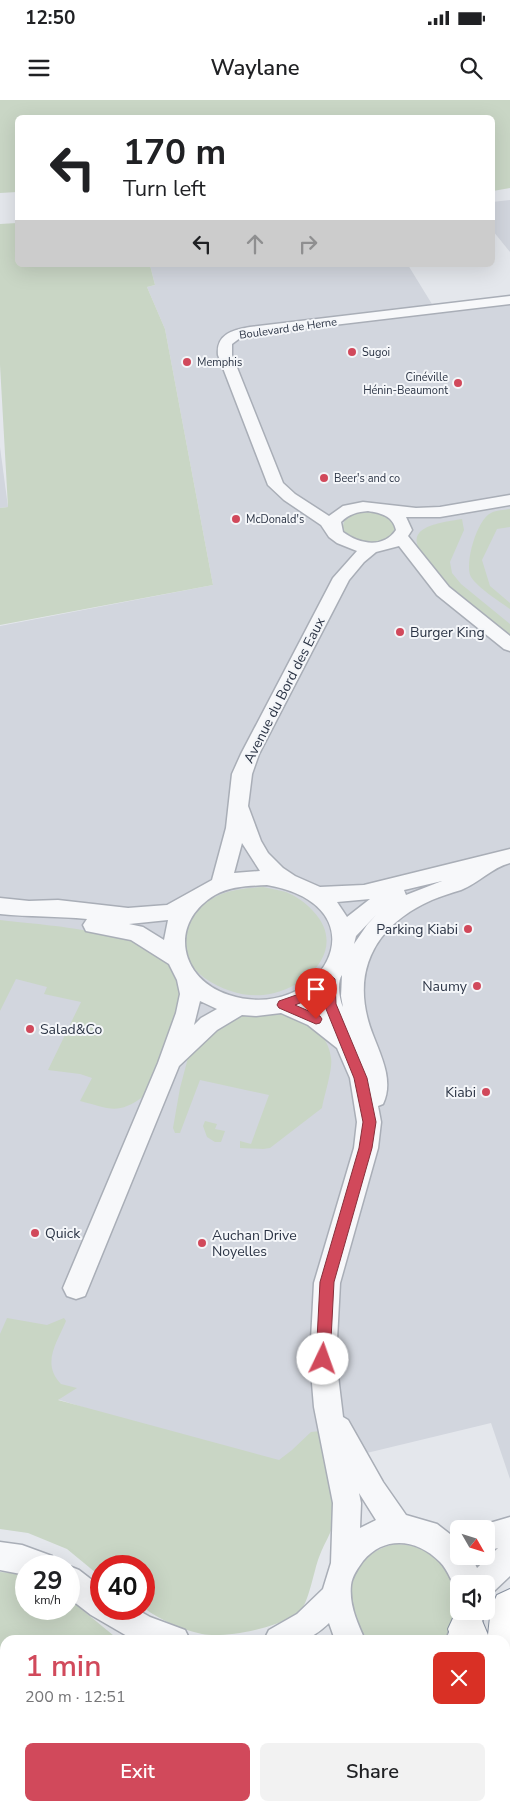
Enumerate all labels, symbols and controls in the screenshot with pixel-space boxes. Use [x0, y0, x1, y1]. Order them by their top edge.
text: 12:50 [25, 5, 75, 31]
text: Waylane [210, 53, 300, 83]
icon: menu [25, 54, 53, 82]
icon: search [457, 54, 485, 82]
text: 170 m [123, 129, 226, 176]
icon: left [40, 135, 105, 200]
text: Turn left [123, 174, 206, 204]
icon: left [188, 230, 216, 258]
icon: ahead [241, 230, 269, 258]
icon: right [294, 230, 322, 258]
street label: Boulevard de Herne [238, 314, 338, 343]
place label: Sugoi [362, 345, 390, 360]
marker: Sugoi [346, 346, 358, 358]
place label: Memphis [197, 355, 242, 370]
marker: Memphis [181, 356, 193, 368]
place label: Cinéville Hénin-Beaumont [363, 370, 448, 398]
marker: Cinéville Hénin-Beaumont [452, 377, 464, 389]
place label: Beer's and co [334, 471, 400, 486]
marker: Beer's and co [318, 472, 330, 484]
place label: McDonald's [246, 512, 304, 527]
marker: McDonald's [230, 513, 242, 525]
street label: Avenue du Bord des Eaux [239, 613, 330, 766]
place label: Burger King [410, 623, 485, 642]
marker: Burger King [394, 626, 406, 638]
place label: Parking Kiabi [376, 920, 458, 939]
marker: Parking Kiabi [462, 923, 474, 935]
pin [295, 968, 337, 1019]
icon: arrive [302, 975, 330, 1003]
place label: Naumy [422, 977, 468, 996]
marker: Naumy [471, 980, 483, 992]
place label: Salad&Co [40, 1020, 102, 1039]
marker: Salad&Co [24, 1023, 36, 1035]
place label: Kiabi [445, 1083, 476, 1102]
marker: Kiabi [480, 1086, 492, 1098]
place label: Quick [45, 1224, 81, 1243]
place label: Auchan Drive Noyelles [212, 1226, 297, 1261]
marker: Quick [29, 1227, 41, 1239]
marker: Auchan Drive Noyelles [196, 1237, 208, 1249]
position arrow [296, 1332, 348, 1384]
north arrow [450, 1520, 495, 1565]
map controls [450, 1520, 495, 1620]
speed limit sign: 40 [90, 1555, 155, 1620]
text: 29 [32, 1564, 63, 1598]
button: sound [450, 1575, 495, 1620]
text: km/h [34, 1592, 61, 1608]
text: 1 min [25, 1646, 101, 1687]
button: close [433, 1652, 485, 1704]
text: 200 m · 12:51 [25, 1686, 126, 1708]
button: Exit [25, 1743, 250, 1801]
button: Share [260, 1743, 485, 1801]

